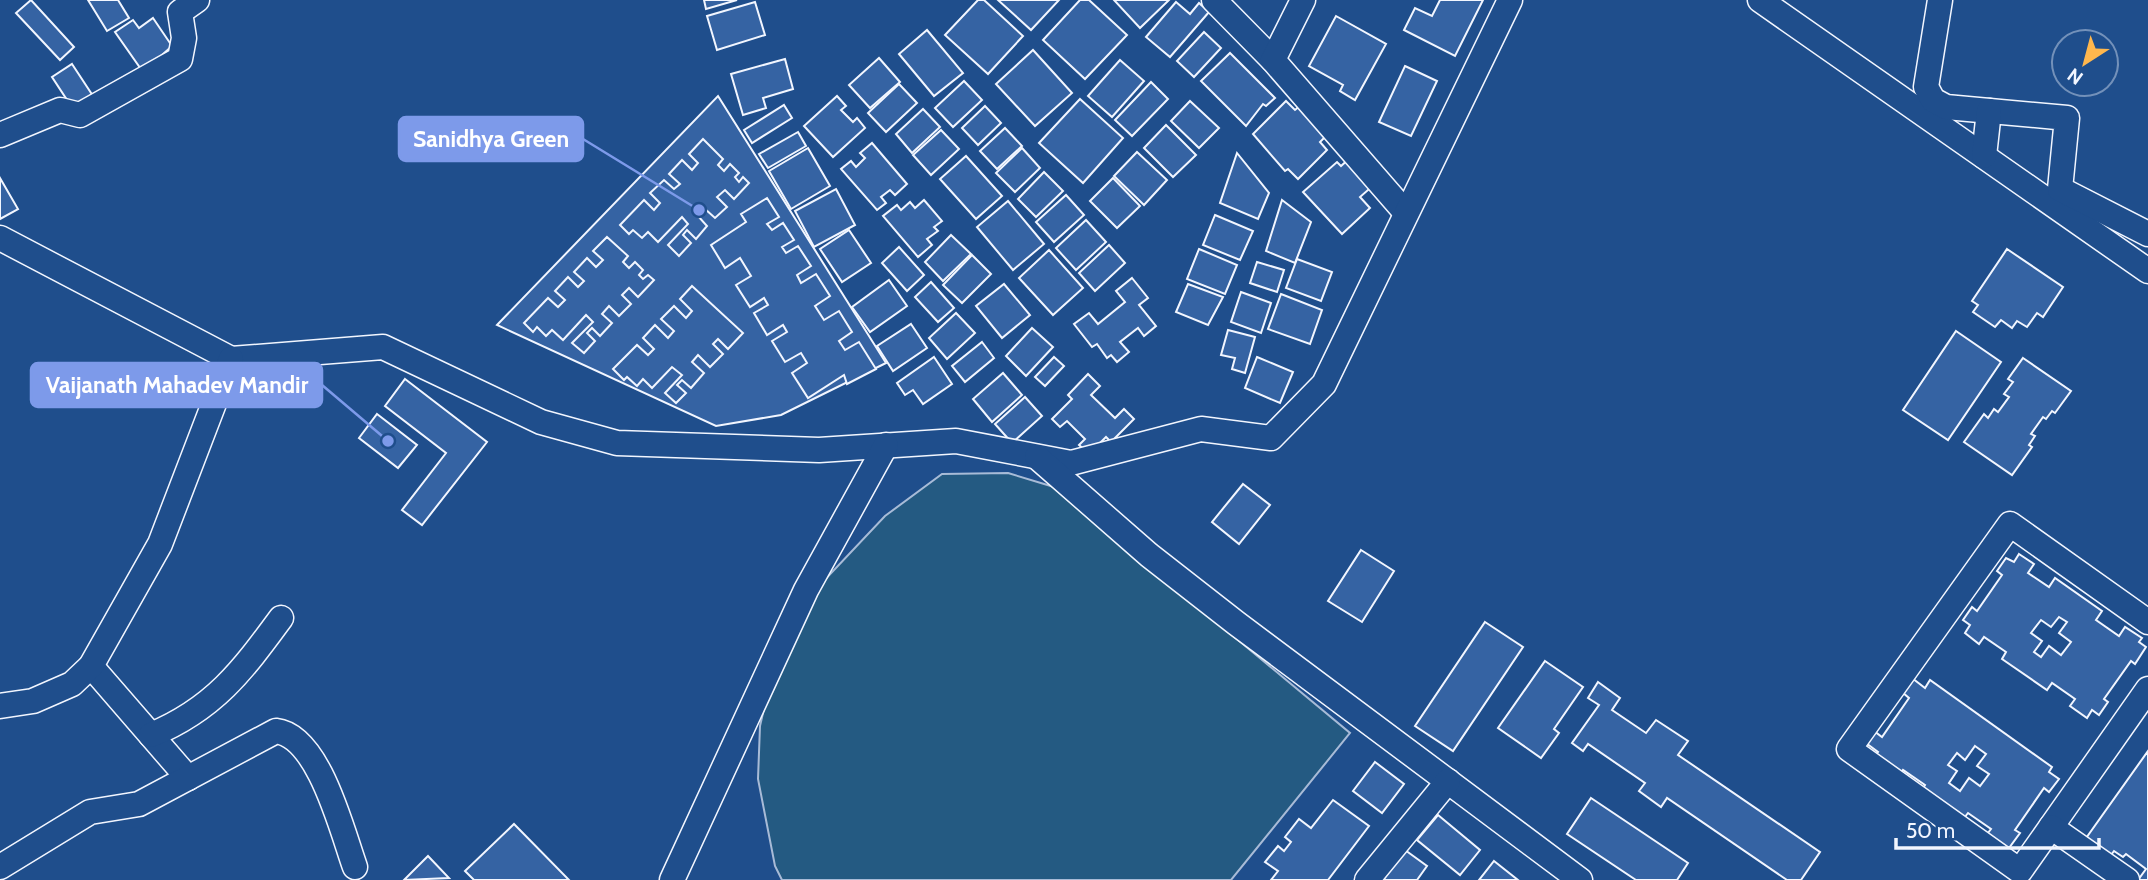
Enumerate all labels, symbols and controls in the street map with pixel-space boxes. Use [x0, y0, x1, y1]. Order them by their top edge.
north arrow [2050, 28, 2120, 98]
text: N [2063, 63, 2087, 90]
callout: Sanidhya Green [399, 117, 583, 161]
text: Sanidhya Green [413, 125, 569, 153]
callout: Vaijanath Mahadev Mandir [31, 363, 322, 407]
text: Vaijanath Mahadev Mandir [46, 371, 309, 399]
scale bar [1896, 806, 2099, 850]
text: 50 m [1906, 818, 1955, 843]

